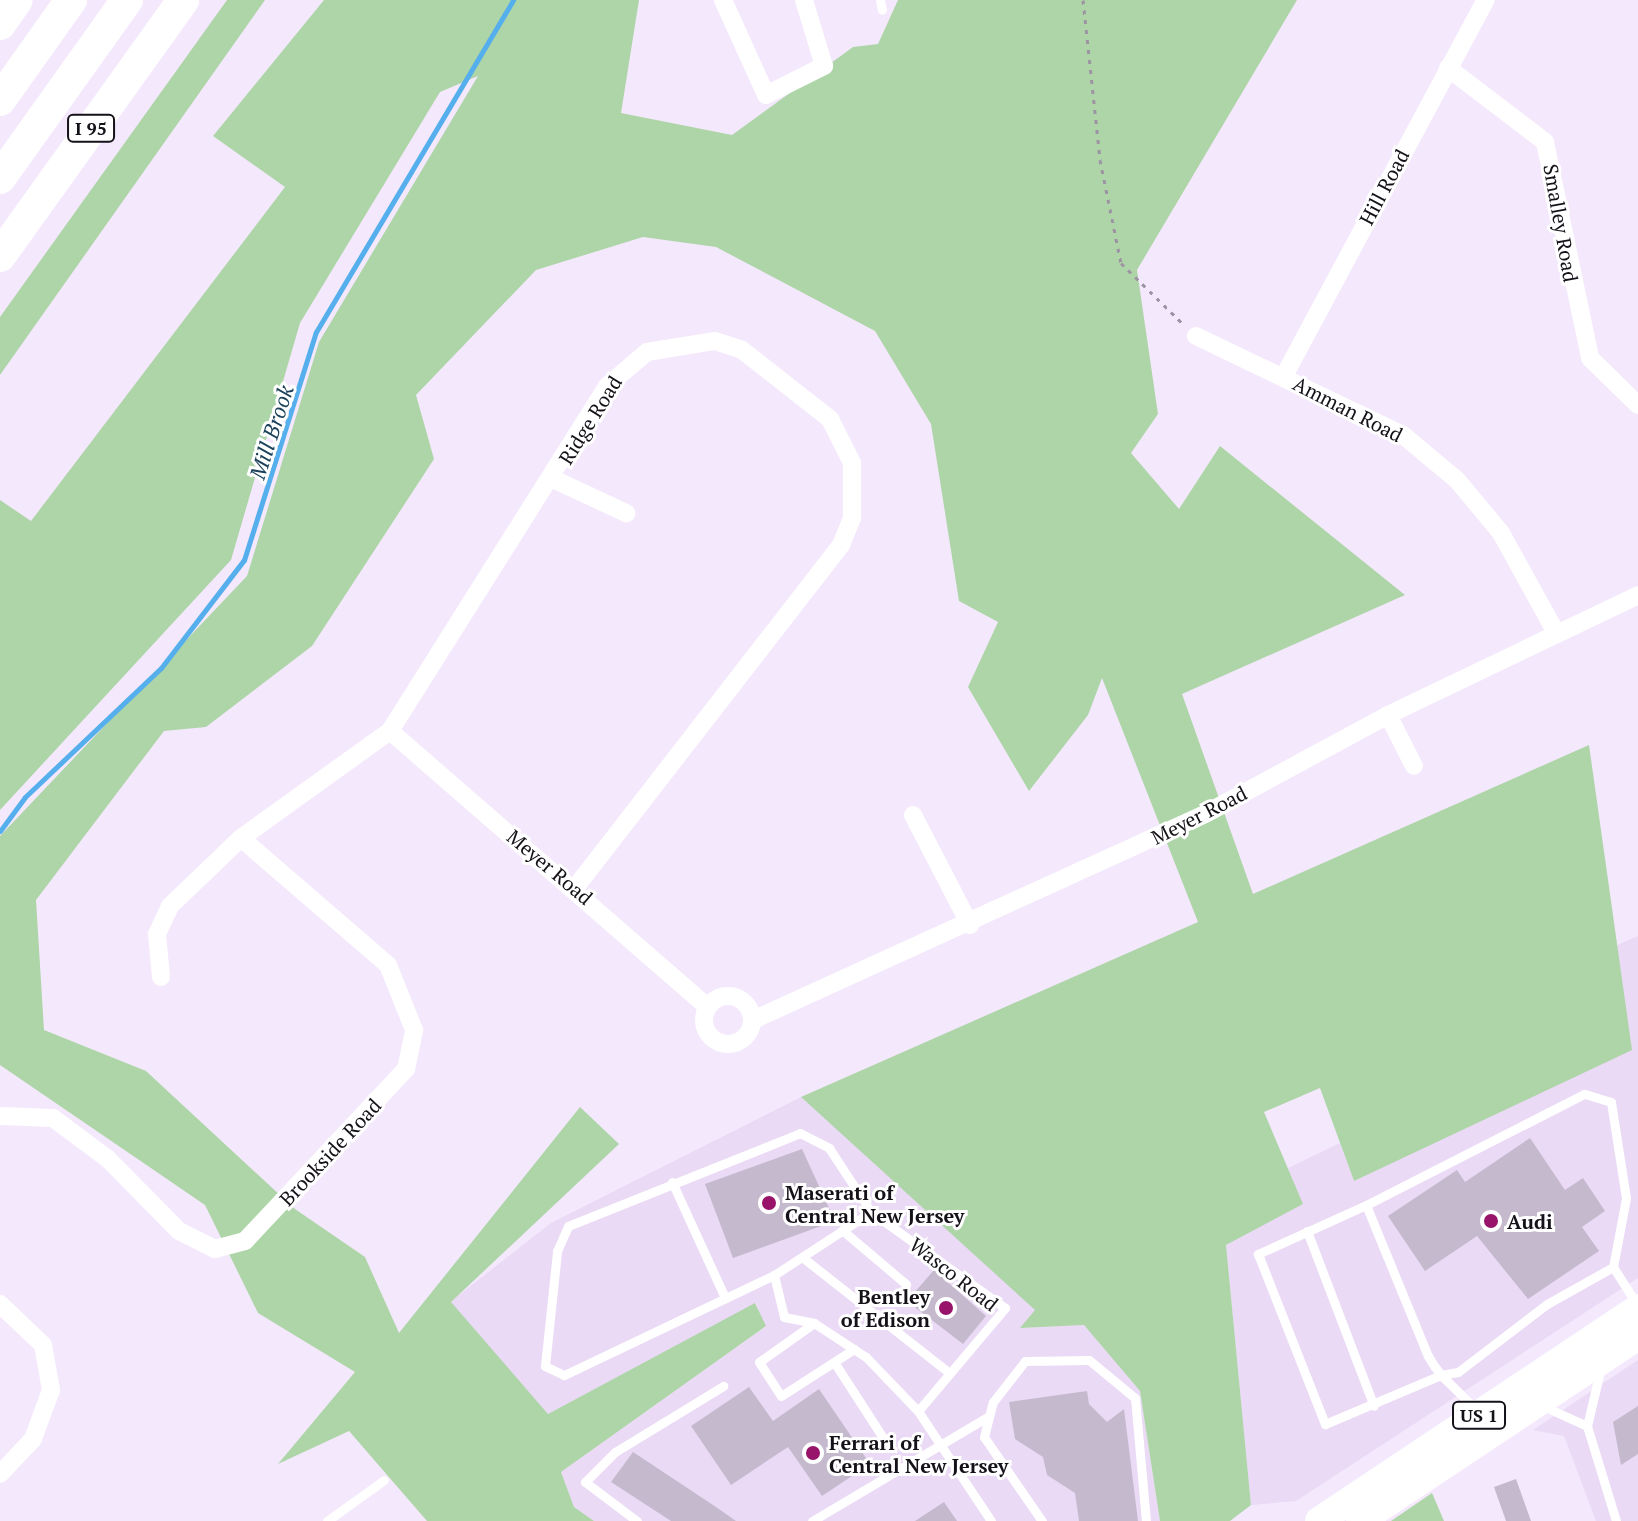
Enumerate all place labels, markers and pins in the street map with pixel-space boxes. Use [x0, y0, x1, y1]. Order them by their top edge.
place label: Maserati of Central New Jersey [785, 1180, 964, 1227]
marker: Maserati of Central New Jersey [760, 1194, 778, 1212]
place label: Audi [1507, 1209, 1553, 1233]
marker: Audi [1482, 1212, 1500, 1230]
place label: Bentley of Edison [841, 1284, 930, 1331]
marker: Bentley of Edison [937, 1299, 955, 1317]
place label: Ferrari of Central New Jersey [829, 1430, 1008, 1477]
marker: Ferrari of Central New Jersey [804, 1444, 822, 1462]

